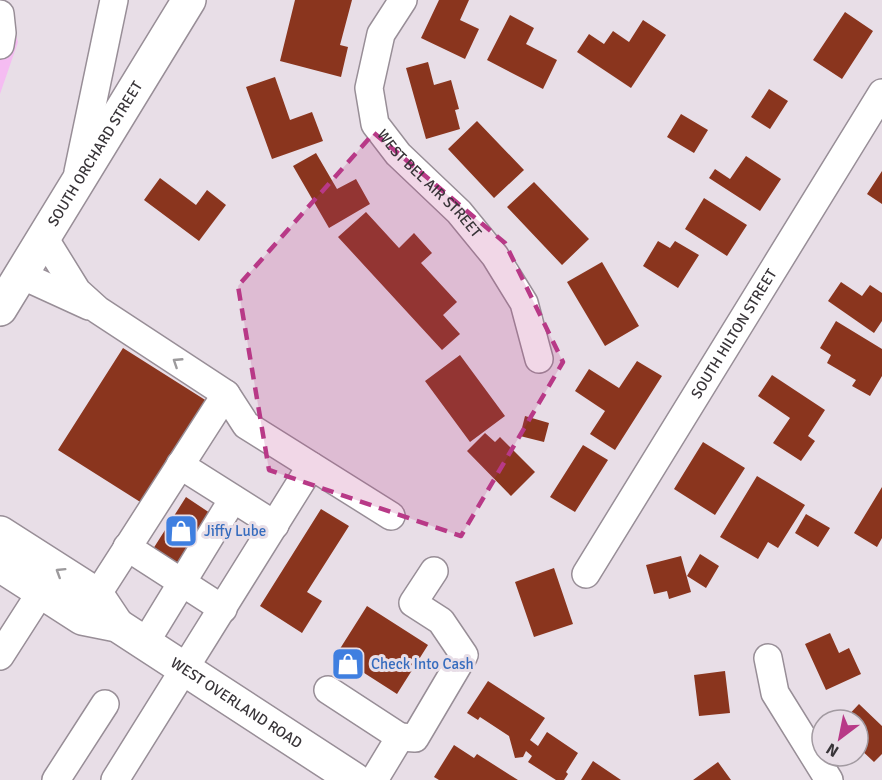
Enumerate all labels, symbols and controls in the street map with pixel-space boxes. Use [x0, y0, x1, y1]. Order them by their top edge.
street label: SOUTH ORCHARD STREET [44, 77, 146, 230]
street label: WEST BEL AIR STREET [373, 126, 486, 242]
street label: SOUTH HILTON STREET [687, 265, 781, 402]
one-way arrow [173, 357, 183, 369]
shop icon: Jiffy Lube [163, 513, 199, 549]
place label: Jiffy Lube [204, 522, 266, 540]
one-way arrow [56, 568, 66, 580]
shop icon: Check Into Cash [330, 646, 366, 682]
street label: WEST OVERLAND ROAD [167, 654, 306, 752]
place label: Check Into Cash [371, 655, 474, 673]
north arrow [810, 708, 870, 768]
text: N [823, 738, 843, 761]

